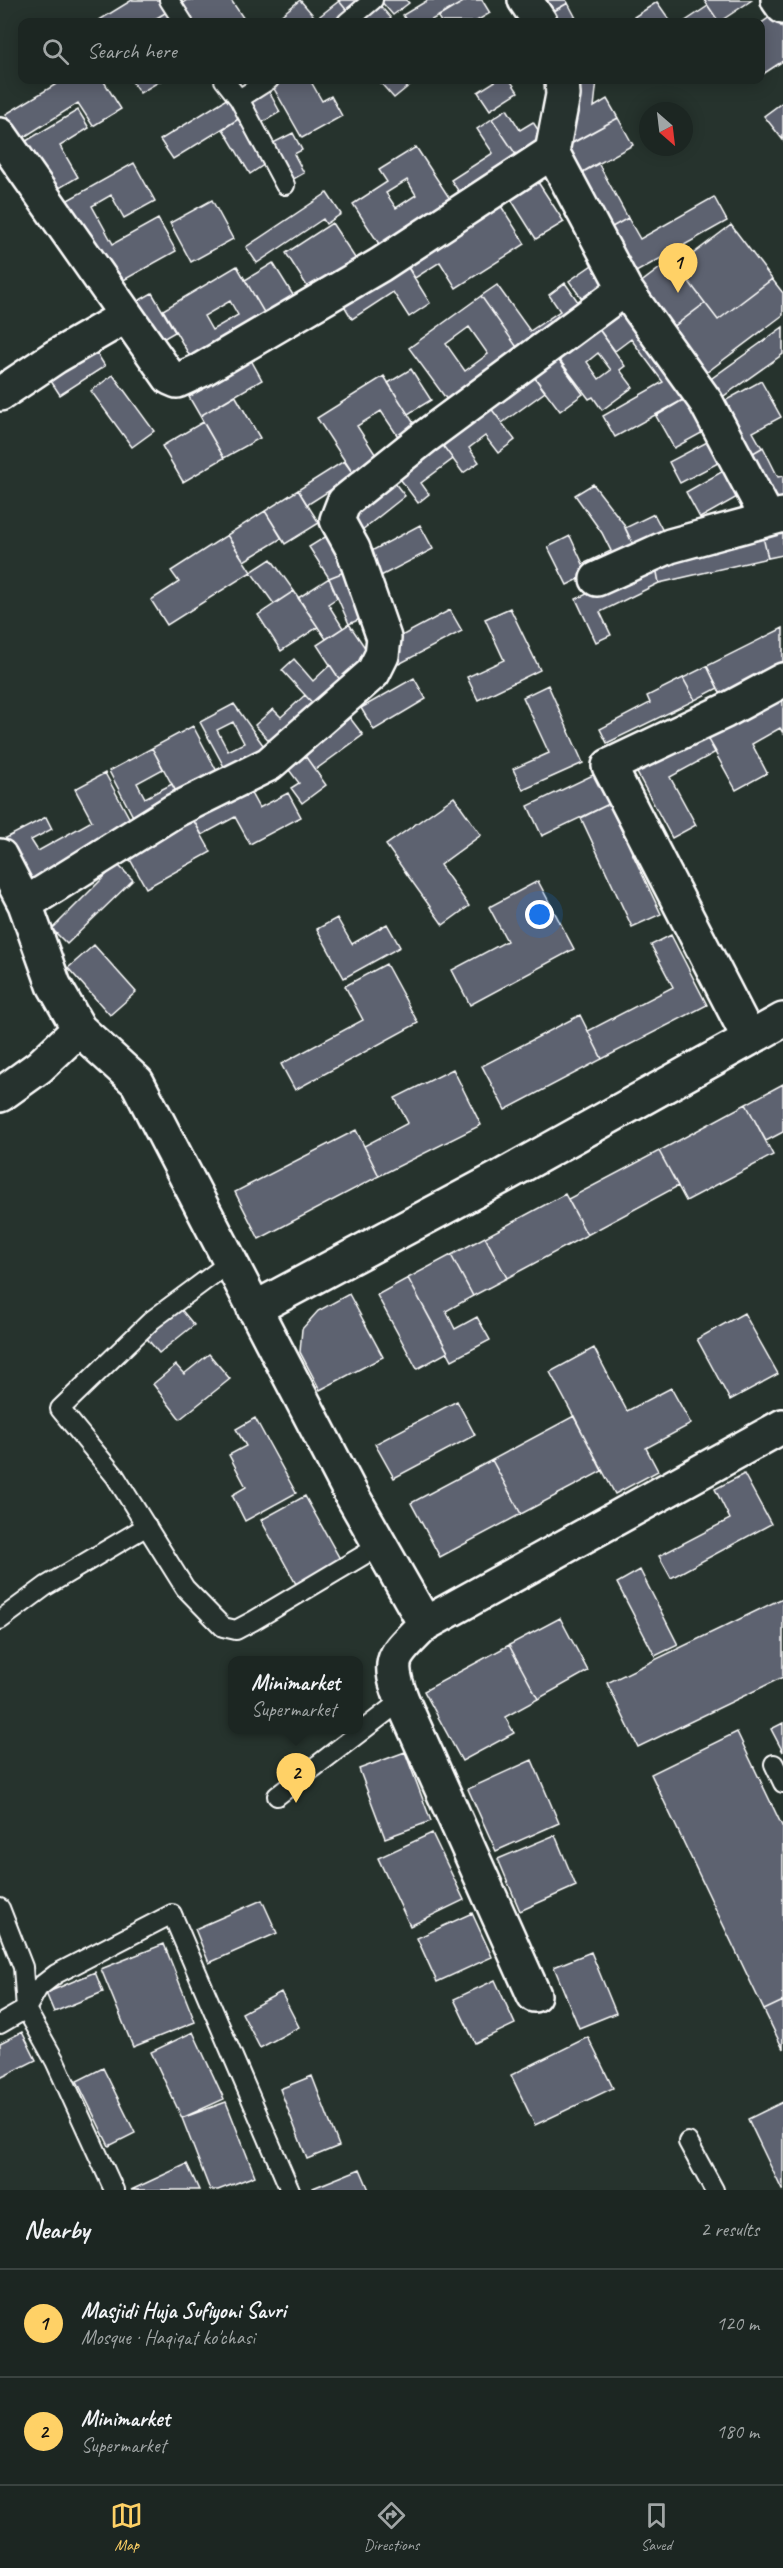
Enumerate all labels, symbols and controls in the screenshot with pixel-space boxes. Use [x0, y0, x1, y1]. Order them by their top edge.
search box [18, 18, 765, 84]
icon: search [39, 35, 72, 68]
text: Search here [87, 37, 177, 65]
north arrow [639, 102, 693, 156]
pin: 1 [658, 244, 698, 293]
your location [525, 900, 554, 929]
popup [228, 1656, 363, 1734]
text: Minimarket [251, 1669, 340, 1697]
text: Supermarket [251, 1697, 336, 1722]
pin: 2 [276, 1754, 316, 1803]
text: Nearby [24, 2213, 89, 2246]
text: 2 results [700, 2217, 759, 2242]
text: Masjidi Huja Sufiyoni Savri [81, 2297, 286, 2325]
text: 1 [39, 2311, 48, 2336]
text: 120 m [716, 2311, 759, 2336]
text: Mosque · Haqiqat ko'chasi [81, 2325, 255, 2350]
text: Minimarket [81, 2405, 170, 2433]
text: 2 [39, 2419, 48, 2444]
text: 180 m [716, 2419, 759, 2444]
text: Supermarket [81, 2433, 166, 2458]
tab: Map [110, 2499, 143, 2555]
tab: Directions [364, 2499, 419, 2555]
tab: Saved [640, 2499, 673, 2555]

